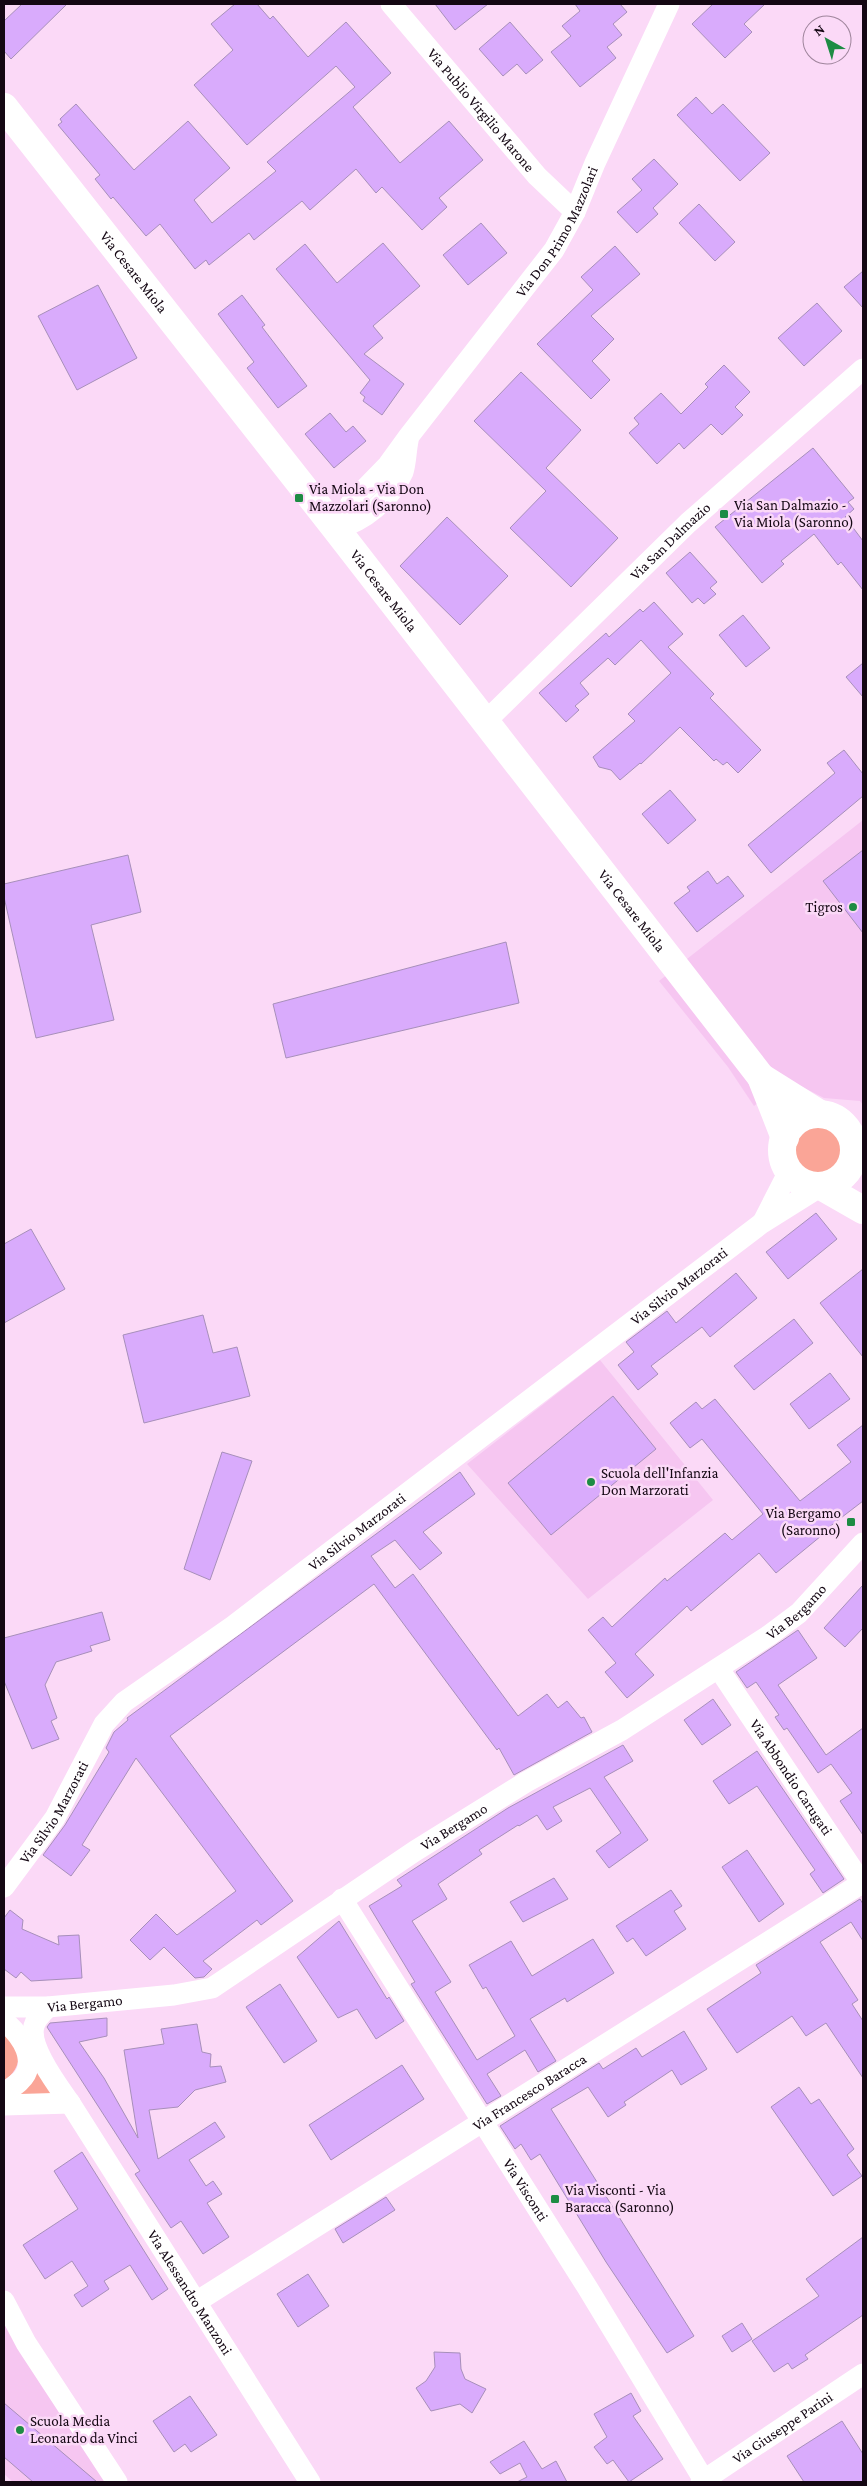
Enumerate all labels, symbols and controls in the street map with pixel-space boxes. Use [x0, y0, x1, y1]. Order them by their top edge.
north arrow [802, 15, 852, 65]
text: N [810, 20, 828, 39]
street label: Via Publio Virgilio Marone [424, 45, 538, 175]
street label: Via Don Primo Mazzolari [512, 164, 601, 300]
street label: Via Cesare Miola [97, 228, 171, 316]
place label: Via Miola - Via Don Mazzolari (Saronno) [309, 481, 432, 515]
marker: Via Miola - Via Don Mazzolari (Saronno) [293, 492, 305, 504]
place label: Via San Dalmazio - Via Miola (Saronno) [734, 497, 854, 531]
street label: Via San Dalmazio [627, 499, 714, 583]
marker: Via San Dalmazio - Via Miola (Saronno) [718, 508, 730, 520]
street label: Via Cesare Miola [347, 546, 421, 635]
street label: Via Cesare Miola [595, 867, 669, 955]
place label: Tigros [805, 899, 843, 916]
marker: Tigros [847, 901, 859, 913]
street label: Via Silvio Marzorati [627, 1244, 731, 1328]
place label: Scuola dell'Infanzia Don Marzorati [601, 1465, 718, 1498]
marker: Scuola dell'Infanzia Don Marzorati [585, 1476, 597, 1488]
street label: Via Silvio Marzorati [305, 1490, 408, 1574]
place label: Via Bergamo (Saronno) [766, 1505, 841, 1539]
marker: Via Bergamo (Saronno) [845, 1516, 857, 1528]
street label: Via Bergamo [763, 1581, 830, 1643]
street label: Via Abbondio Carugati [747, 1716, 835, 1838]
street label: Via Silvio Marzorati [16, 1758, 91, 1867]
street label: Via Bergamo [418, 1800, 490, 1854]
street label: Via Bergamo [46, 1992, 123, 2015]
street label: Via Francesco Baracca [470, 2051, 589, 2134]
street label: Via Visconti [500, 2156, 551, 2224]
place label: Via Visconti - Via Baracca (Saronno) [565, 2182, 675, 2216]
marker: Via Visconti - Via Baracca (Saronno) [549, 2193, 561, 2205]
street label: Via Alessandro Manzoni [145, 2227, 235, 2358]
street label: Via Giuseppe Parini [730, 2389, 836, 2467]
place label: Scuola Media Leonardo da Vinci [30, 2413, 138, 2446]
marker: Scuola Media Leonardo da Vinci [14, 2424, 26, 2436]

